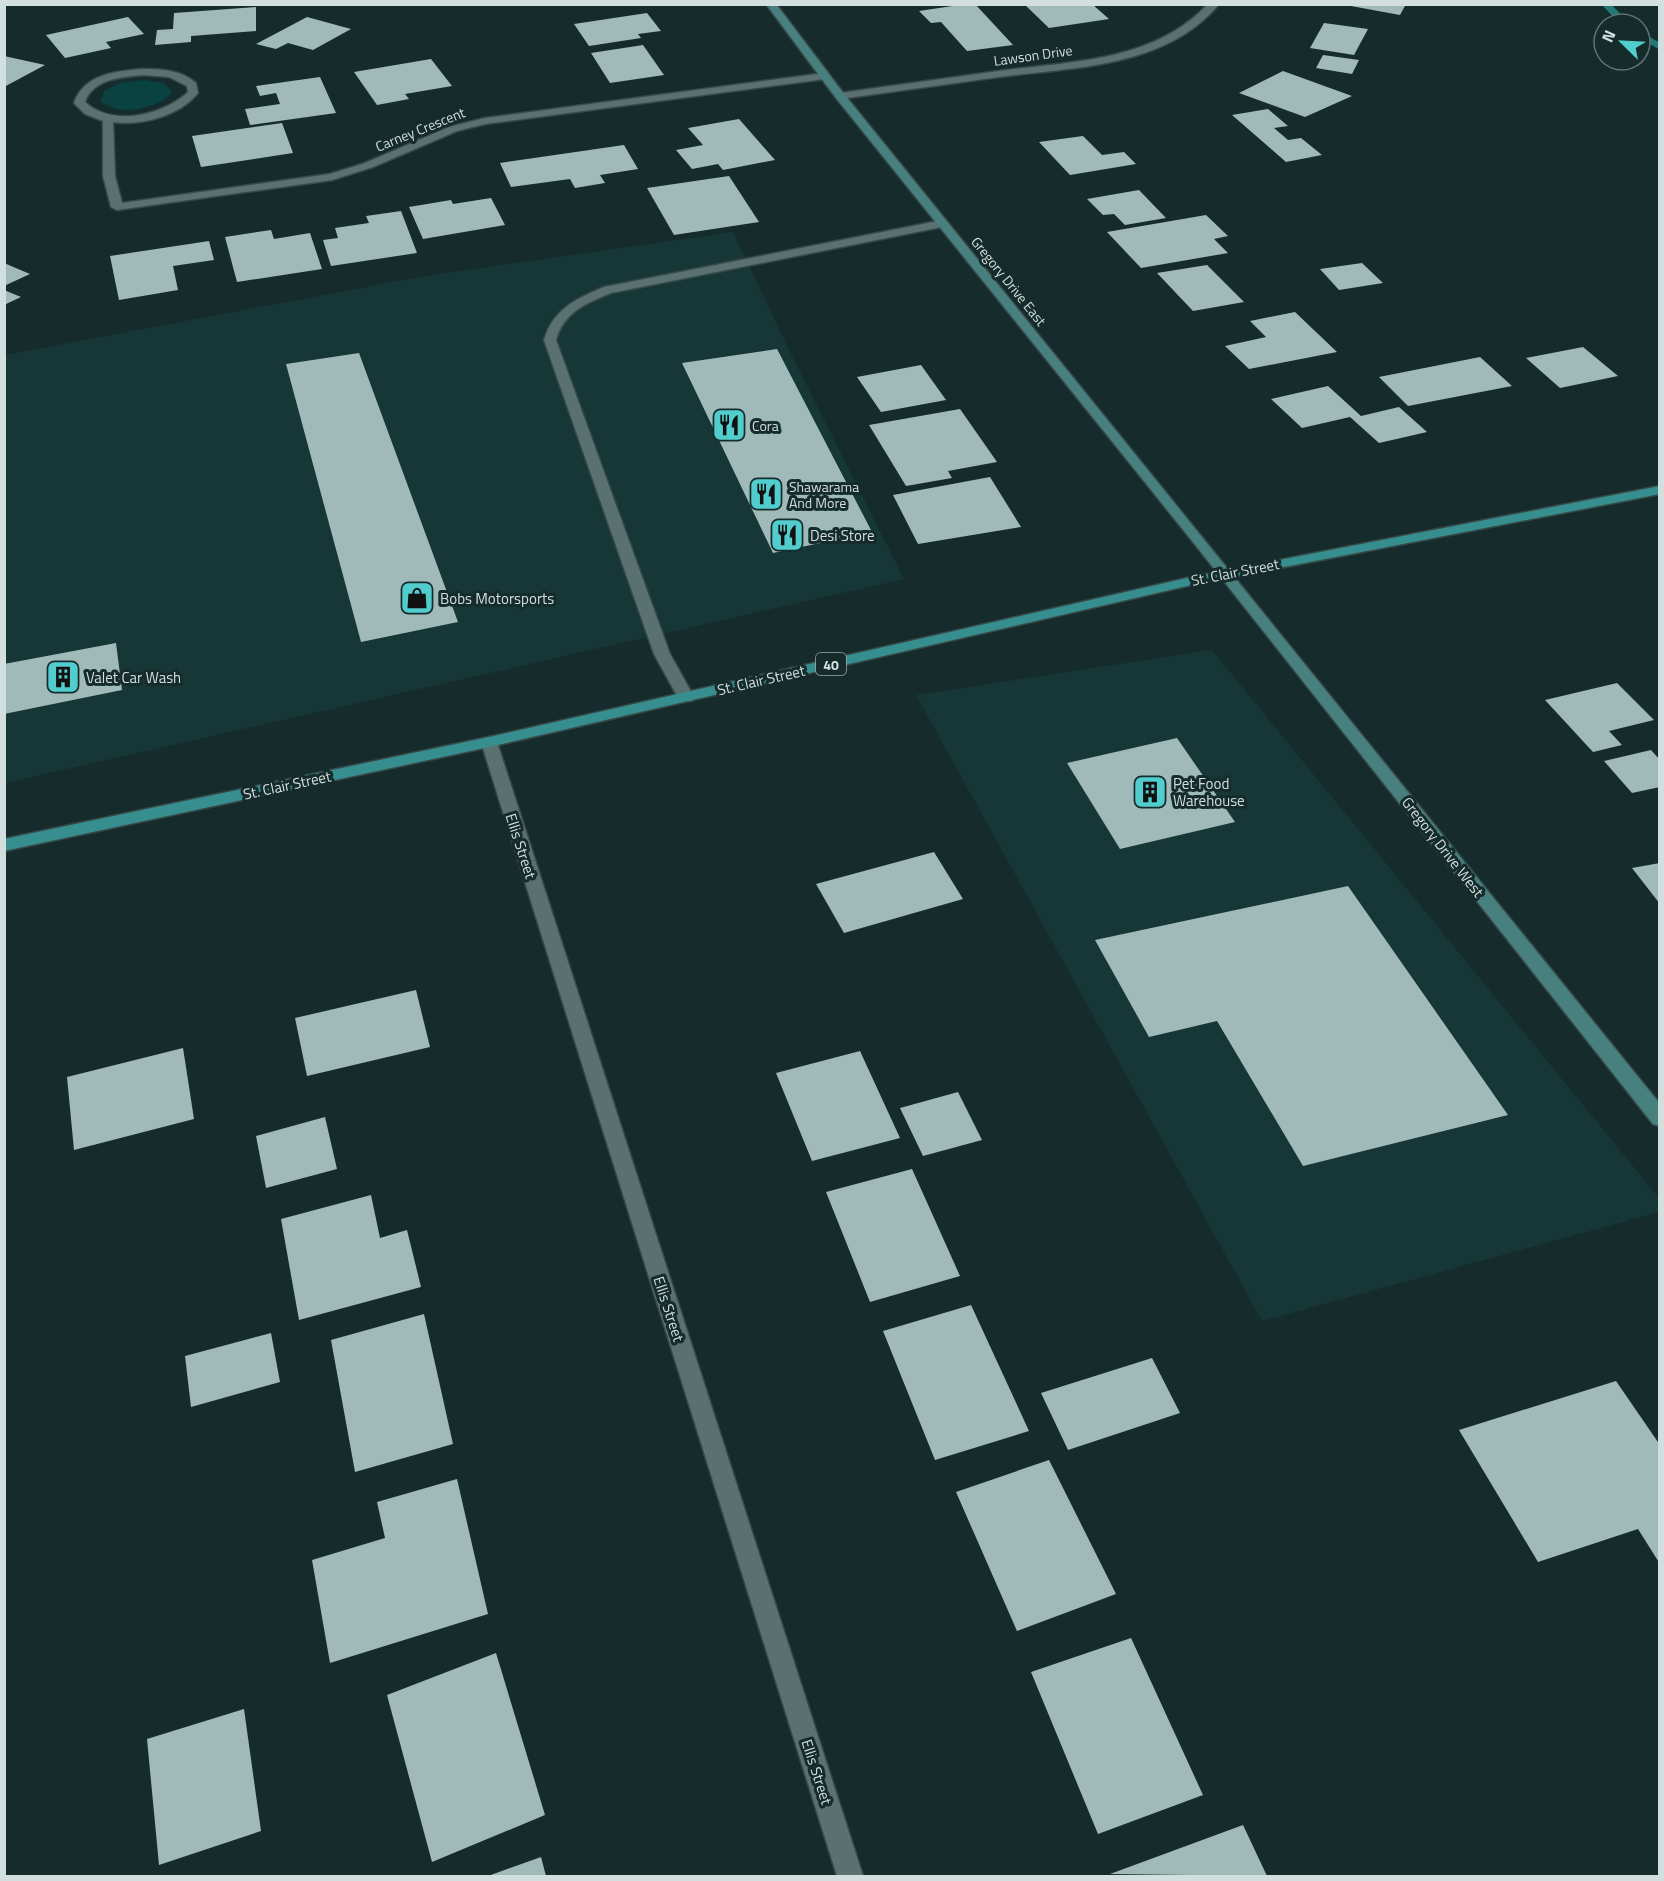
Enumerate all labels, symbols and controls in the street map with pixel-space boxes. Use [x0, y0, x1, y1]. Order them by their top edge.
north arrow [1592, 12, 1652, 72]
text: N [1595, 26, 1622, 46]
street label: Lawson Drive [992, 39, 1074, 71]
street label: Carney Crescent [372, 101, 468, 157]
street label: Gregory Drive East [966, 232, 1052, 330]
restaurant icon: Cora [711, 407, 747, 443]
place label: Cora [752, 415, 779, 436]
restaurant icon: Shawarama And More [748, 476, 784, 512]
place label: Shawarama And More [789, 476, 859, 513]
restaurant icon: Desi Store [769, 517, 805, 553]
place label: Desi Store [810, 524, 875, 547]
street label: St. Clair Street [1189, 552, 1282, 592]
shop icon: Bobs Motorsports [399, 580, 435, 616]
place label: Bobs Motorsports [440, 587, 554, 610]
road number: 40 [816, 653, 846, 675]
building icon: Valet Car Wash [45, 659, 81, 695]
street label: St. Clair Street [715, 659, 808, 701]
place label: Valet Car Wash [86, 666, 181, 689]
street label: St. Clair Street [241, 764, 334, 806]
place label: Pet Food Warehouse [1173, 772, 1245, 812]
building icon: Pet Food Warehouse [1132, 774, 1168, 810]
street label: Gregory Drive West [1396, 792, 1490, 903]
street label: Ellis Street [500, 810, 543, 882]
street label: Ellis Street [648, 1273, 691, 1345]
street label: Ellis Street [796, 1736, 839, 1808]

